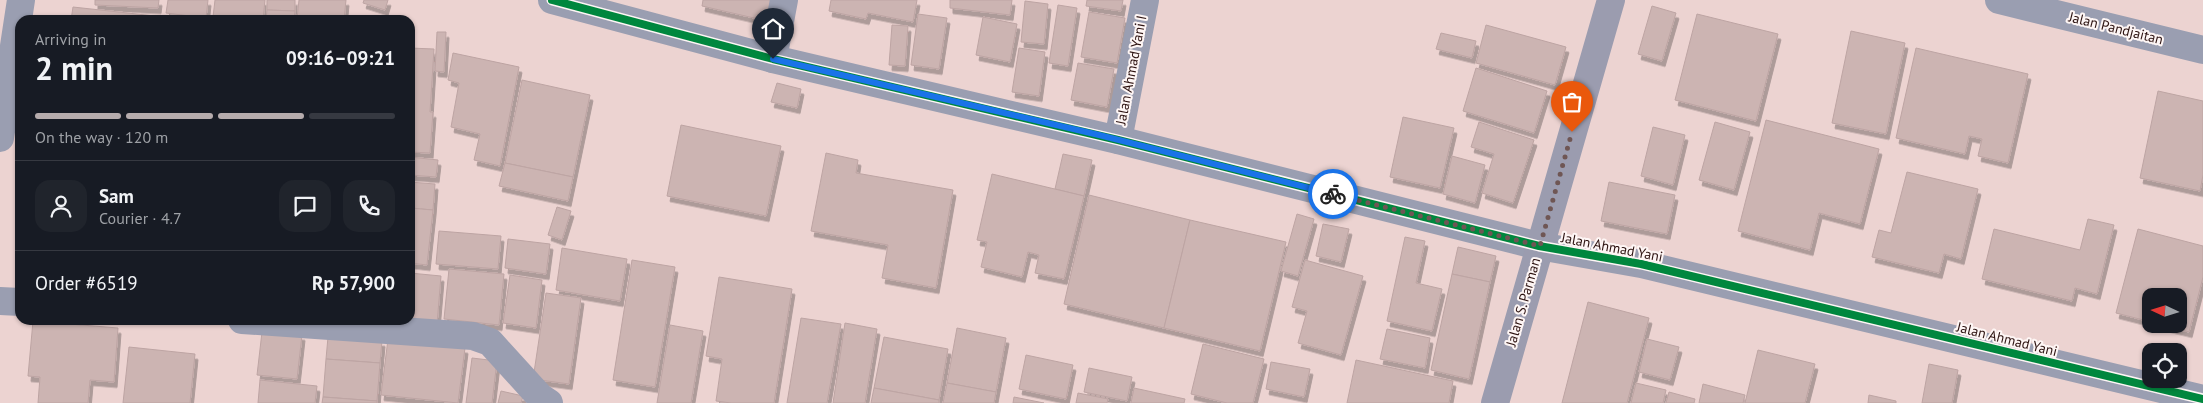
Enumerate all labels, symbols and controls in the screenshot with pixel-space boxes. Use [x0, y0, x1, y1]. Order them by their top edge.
street label: Jalan Pandjaitan [2066, 7, 2165, 48]
pin [752, 8, 794, 59]
street label: Jalan Ahmad Yani I [1111, 14, 1150, 127]
icon: home [759, 15, 787, 43]
text: Arriving in [35, 29, 106, 49]
text: 09:16–09:21 [286, 46, 395, 70]
text: 2 min [35, 47, 113, 89]
pin [1551, 81, 1593, 132]
icon: bag [1558, 88, 1586, 116]
text: On the way · 120 m [35, 127, 168, 147]
courier [1308, 169, 1358, 219]
button: person [35, 180, 87, 232]
button: chat [279, 180, 331, 232]
button: phone [343, 180, 395, 232]
icon: bike [1319, 180, 1347, 208]
text: Sam [99, 184, 134, 208]
text: Courier · 4.7 [99, 208, 182, 228]
street label: Jalan Ahmad Yani [1559, 228, 1664, 266]
street label: Jalan S. Parman [1501, 256, 1544, 349]
text: Order #6519 [35, 271, 138, 295]
text: Rp 57,900 [312, 271, 395, 295]
north arrow [2142, 288, 2188, 332]
map controls [2142, 288, 2187, 388]
street label: Jalan Ahmad Yani [1954, 318, 2059, 360]
button: locate [2142, 343, 2187, 388]

